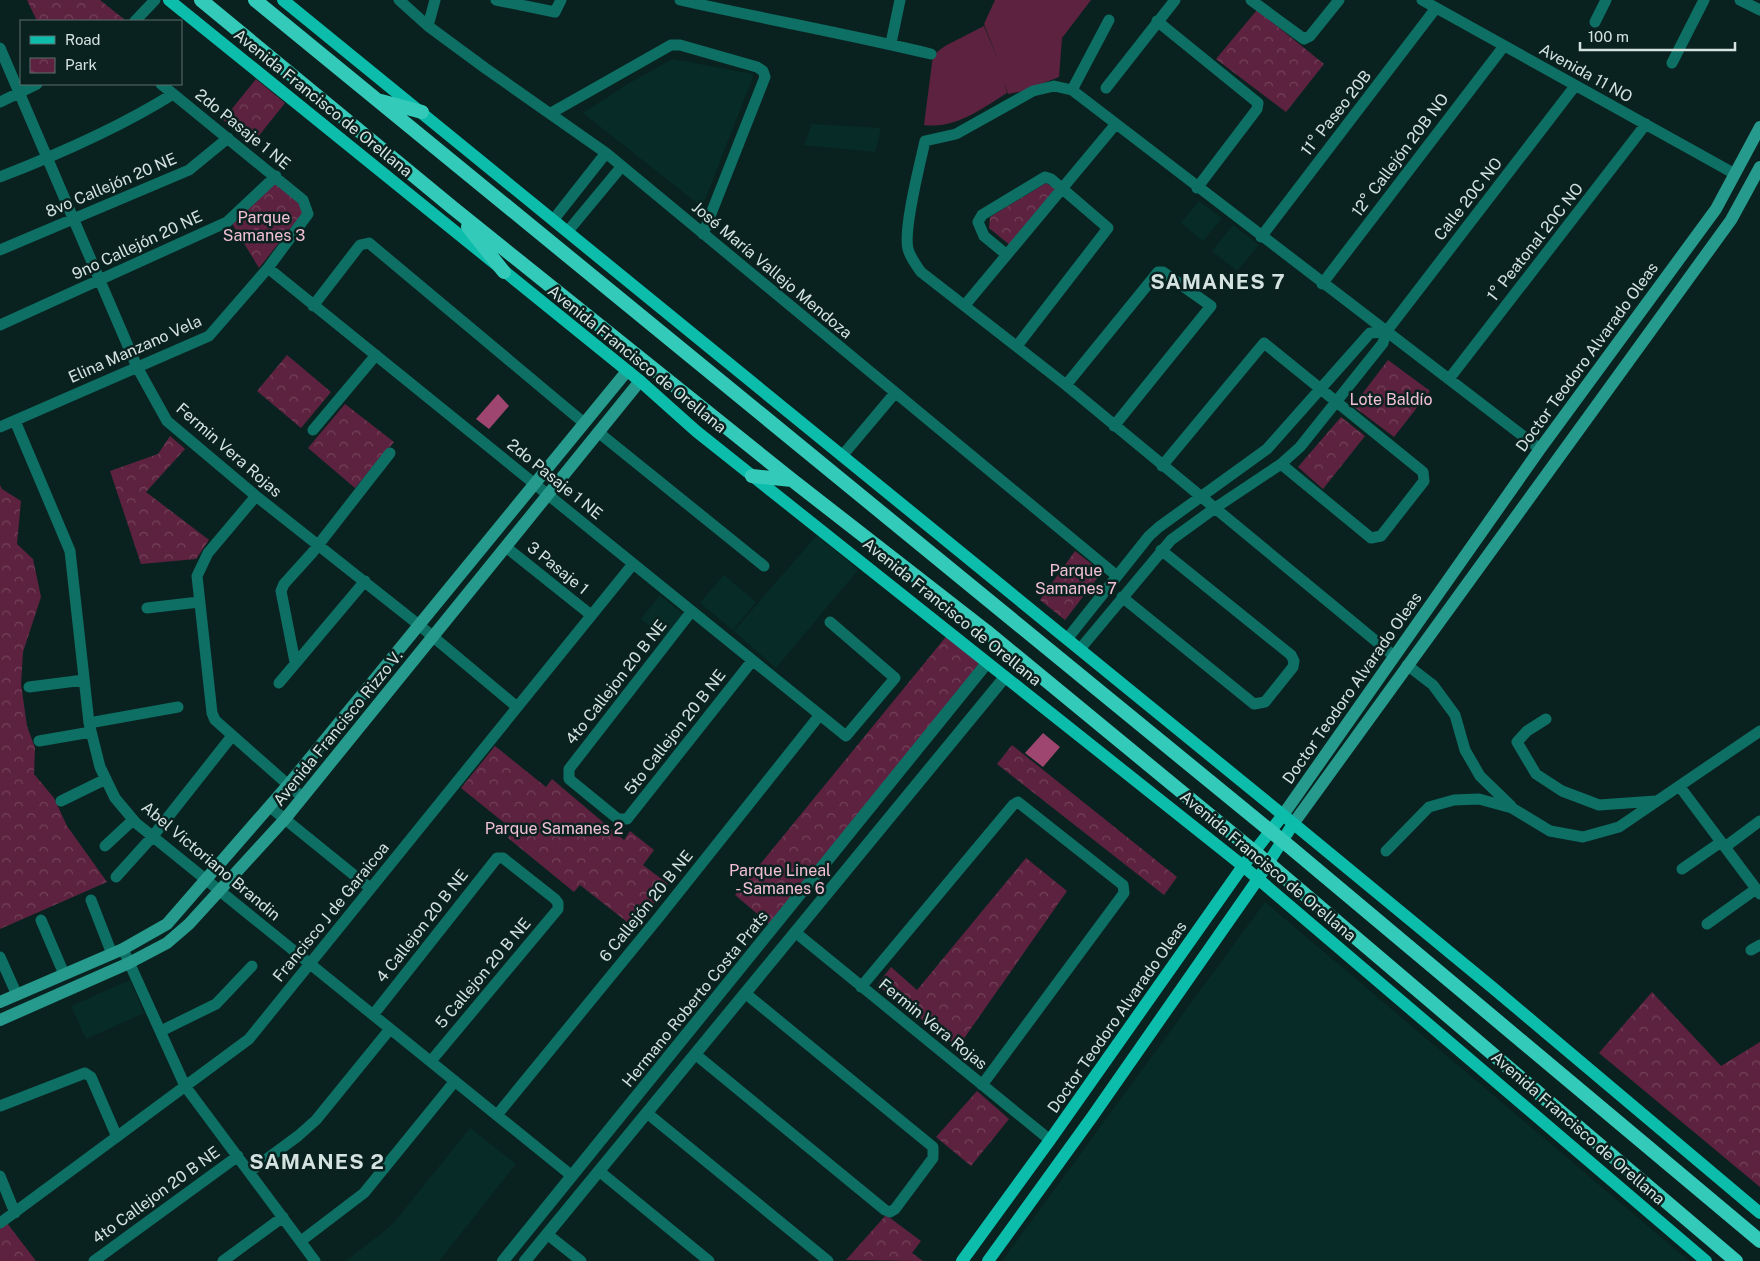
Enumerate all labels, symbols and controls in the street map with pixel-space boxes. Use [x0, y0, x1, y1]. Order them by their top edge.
legend [20, 20, 182, 85]
scale bar [1580, 20, 1735, 52]
street label: Avenida Francisco de Orellana [230, 25, 416, 181]
text: 100 m [1588, 28, 1629, 45]
text: Road [65, 31, 101, 48]
street label: Avenida 11 NO [1536, 40, 1636, 106]
text: Park [65, 56, 97, 73]
street label: 11° Paseo 20B [1297, 67, 1375, 159]
street label: 2do Pasaje 1 NE [192, 85, 294, 173]
street label: 12° Callejón 20B NO [1347, 90, 1453, 220]
street label: 8vo Callejón 20 NE [43, 149, 179, 221]
street label: Calle 20C NO [1430, 154, 1506, 244]
street label: 1° Peatonal 20C NO [1483, 179, 1587, 305]
street label: José María Vallejo Mendoza [688, 197, 856, 343]
street label: 9no Callejón 20 NE [69, 206, 205, 284]
park label: Parque Samanes 3 [223, 208, 305, 245]
street label: Doctor Teodoro Alvarado Oleas [1512, 259, 1662, 455]
district label: SAMANES 7 [1150, 269, 1286, 294]
street label: Avenida Francisco de Orellana [544, 281, 730, 437]
street label: Elina Manzano Vela [66, 311, 204, 387]
park label: Lote Baldío [1349, 390, 1433, 409]
street label: Fermin Vera Rojas [172, 399, 286, 501]
street label: 2do Pasaje 1 NE [504, 435, 606, 523]
street label: Avenida Francisco de Orellana [859, 534, 1045, 690]
street label: 3 Pasaje 1 [524, 538, 592, 598]
park label: Parque Samanes 7 [1035, 561, 1117, 598]
street label: Doctor Teodoro Alvarado Oleas [1278, 589, 1426, 787]
street label: 4to Callejon 20 B NE [561, 616, 671, 748]
street label: Avenida Francisco Rizzo V. [269, 646, 407, 810]
street label: 5to Callejon 20 B NE [620, 666, 730, 798]
street label: Avenida Francisco de Orellana [1176, 787, 1360, 945]
street label: Abel Victoriano Brandin [138, 797, 284, 925]
park label: Parque Samanes 2 [485, 819, 623, 838]
street label: Francisco J de Garaicoa [269, 839, 393, 985]
street label: 6 Callejón 20 B NE [595, 846, 697, 966]
park label: Parque Lineal - Samanes 6 [729, 861, 831, 898]
street label: 4 Callejon 20 B NE [372, 866, 472, 986]
street label: Hermano Roberto Costa Prats [618, 907, 772, 1091]
street label: 5 Callejon 20 B NE [431, 914, 535, 1032]
street label: Doctor Teodoro Alvarado Oleas [1043, 918, 1191, 1116]
street label: Fermin Vera Rojas [875, 975, 991, 1073]
street label: Avenida Francisco de Orellana [1487, 1047, 1669, 1209]
street label: 4to Callejon 20 B NE [89, 1142, 223, 1248]
district label: SAMANES 2 [249, 1149, 385, 1174]

